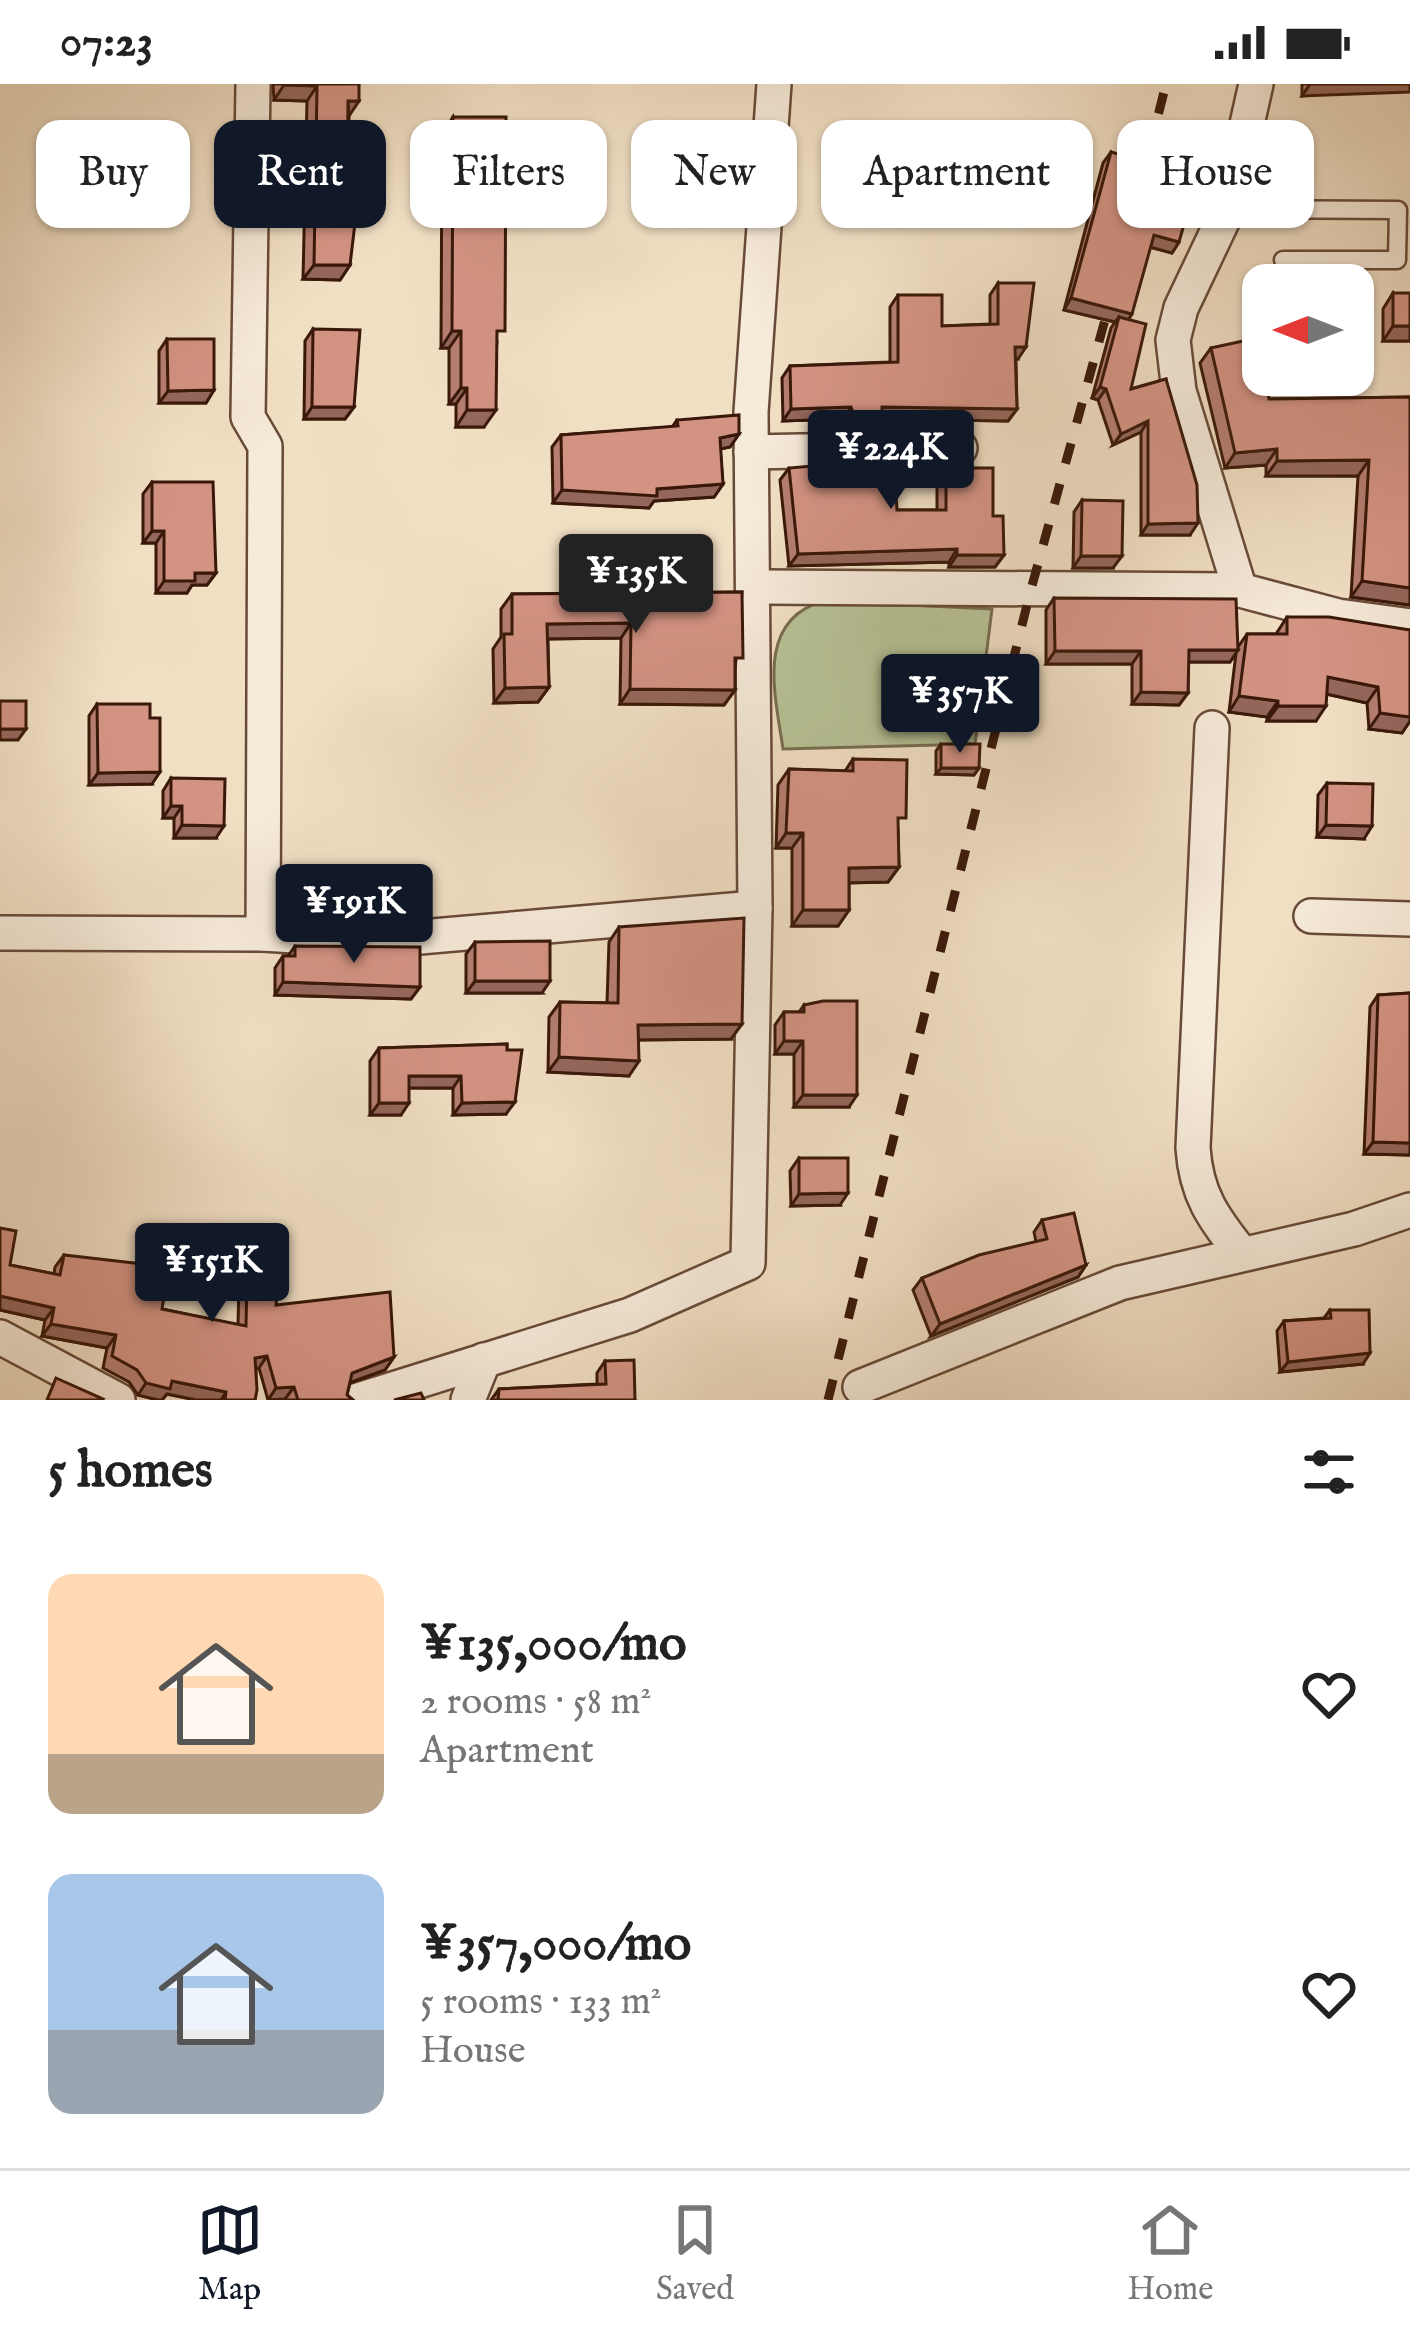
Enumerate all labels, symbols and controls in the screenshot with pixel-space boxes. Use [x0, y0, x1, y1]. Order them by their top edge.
text: 07:23 [60, 14, 153, 71]
chip: Buy [36, 120, 190, 228]
chip: Rent [214, 120, 386, 228]
chip: Filters [410, 120, 607, 228]
chip: New [631, 120, 797, 228]
chip: Apartment [821, 120, 1093, 228]
chip: House [1117, 120, 1314, 228]
north arrow [1242, 264, 1374, 396]
map controls [1242, 264, 1374, 396]
pin: ¥224K [807, 410, 975, 512]
text: ¥224K [835, 424, 947, 473]
pin: ¥135K [552, 534, 720, 636]
text: ¥135K [586, 548, 686, 597]
pin: ¥357K [876, 654, 1044, 756]
text: ¥357K [908, 668, 1012, 717]
pin: ¥191K [270, 864, 438, 966]
text: ¥191K [303, 878, 405, 927]
pin: ¥151K [128, 1223, 296, 1325]
text: ¥151K [162, 1237, 262, 1286]
icon: filters [1296, 1439, 1362, 1505]
text: 5 homes [48, 1440, 213, 1505]
text: ¥135,000/mo [420, 1613, 687, 1678]
icon: home [144, 1622, 288, 1766]
icon: heart [1296, 1661, 1362, 1727]
text: 2 rooms · 58 m² [420, 1678, 652, 1727]
text: Apartment [420, 1727, 594, 1776]
text: ¥357,000/mo [420, 1913, 691, 1978]
icon: home [144, 1922, 288, 2066]
icon: heart [1296, 1961, 1362, 2027]
text: 5 rooms · 133 m² [420, 1978, 662, 2027]
text: House [420, 2027, 526, 2076]
tab: Map [197, 2197, 263, 2311]
tab: Saved [656, 2197, 734, 2311]
tab: Home [1127, 2197, 1213, 2311]

